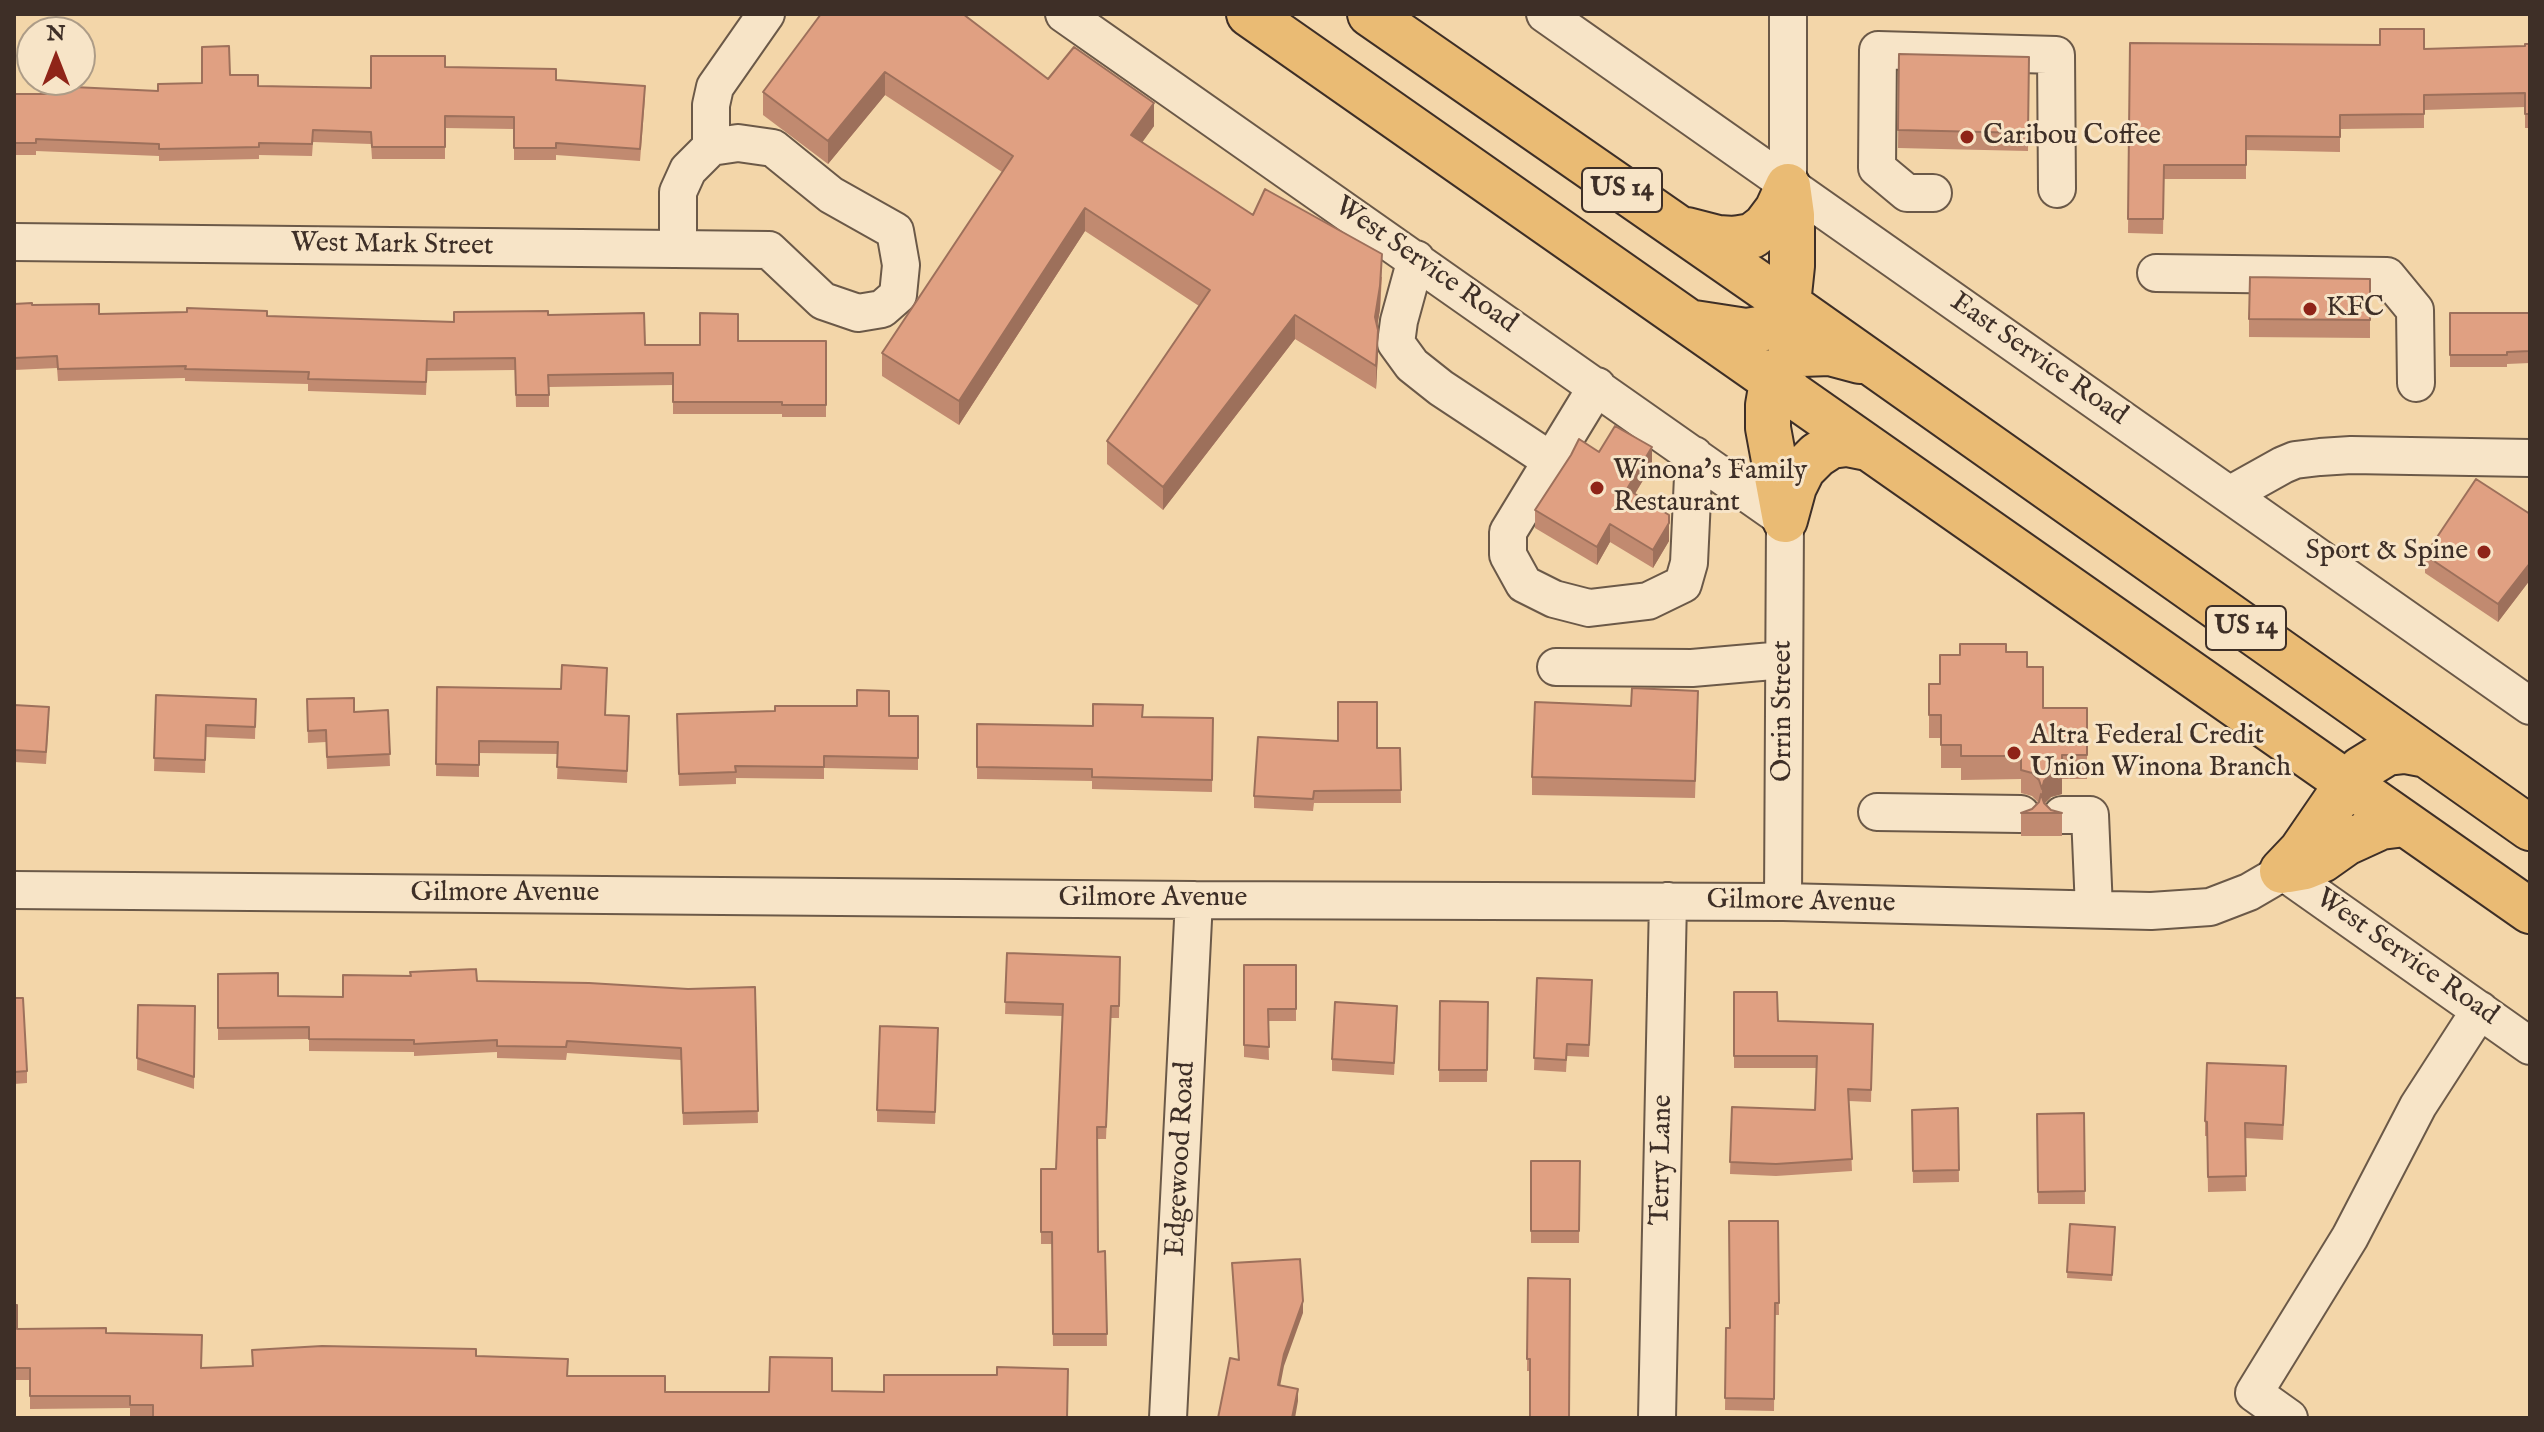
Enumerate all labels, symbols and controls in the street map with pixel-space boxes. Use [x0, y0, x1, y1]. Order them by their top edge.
north arrow [16, 16, 96, 96]
text: N [46, 20, 66, 48]
place label: Caribou Coffee [1983, 120, 2161, 154]
marker: Caribou Coffee [1958, 128, 1976, 146]
road number: US 14 [1582, 168, 1662, 212]
street label: West Service Road [1327, 190, 1523, 342]
street label: West Mark Street [290, 227, 494, 265]
street label: East Service Road [1943, 286, 2133, 434]
place label: KFC [2326, 292, 2384, 326]
marker: KFC [2301, 300, 2319, 318]
place label: Winona's Family Restaurant [1613, 455, 1807, 521]
marker: Winona's Family Restaurant [1588, 479, 1606, 497]
place label: Sport & Spine [2306, 535, 2468, 569]
marker: Sport & Spine [2475, 543, 2493, 561]
road number: US 14 [2206, 606, 2286, 650]
street label: Orrin Street [1767, 640, 1801, 782]
place label: Altra Federal Credit Union Winona Branch [2030, 720, 2291, 786]
marker: Altra Federal Credit Union Winona Branch [2005, 744, 2023, 762]
street label: Gilmore Avenue [411, 877, 599, 911]
street label: Gilmore Avenue [1059, 882, 1247, 916]
street label: West Service Road [2308, 882, 2504, 1034]
street label: Gilmore Avenue [1706, 885, 1896, 921]
street label: Edgewood Road [1160, 1061, 1204, 1257]
street label: Terry Lane [1645, 1094, 1681, 1226]

